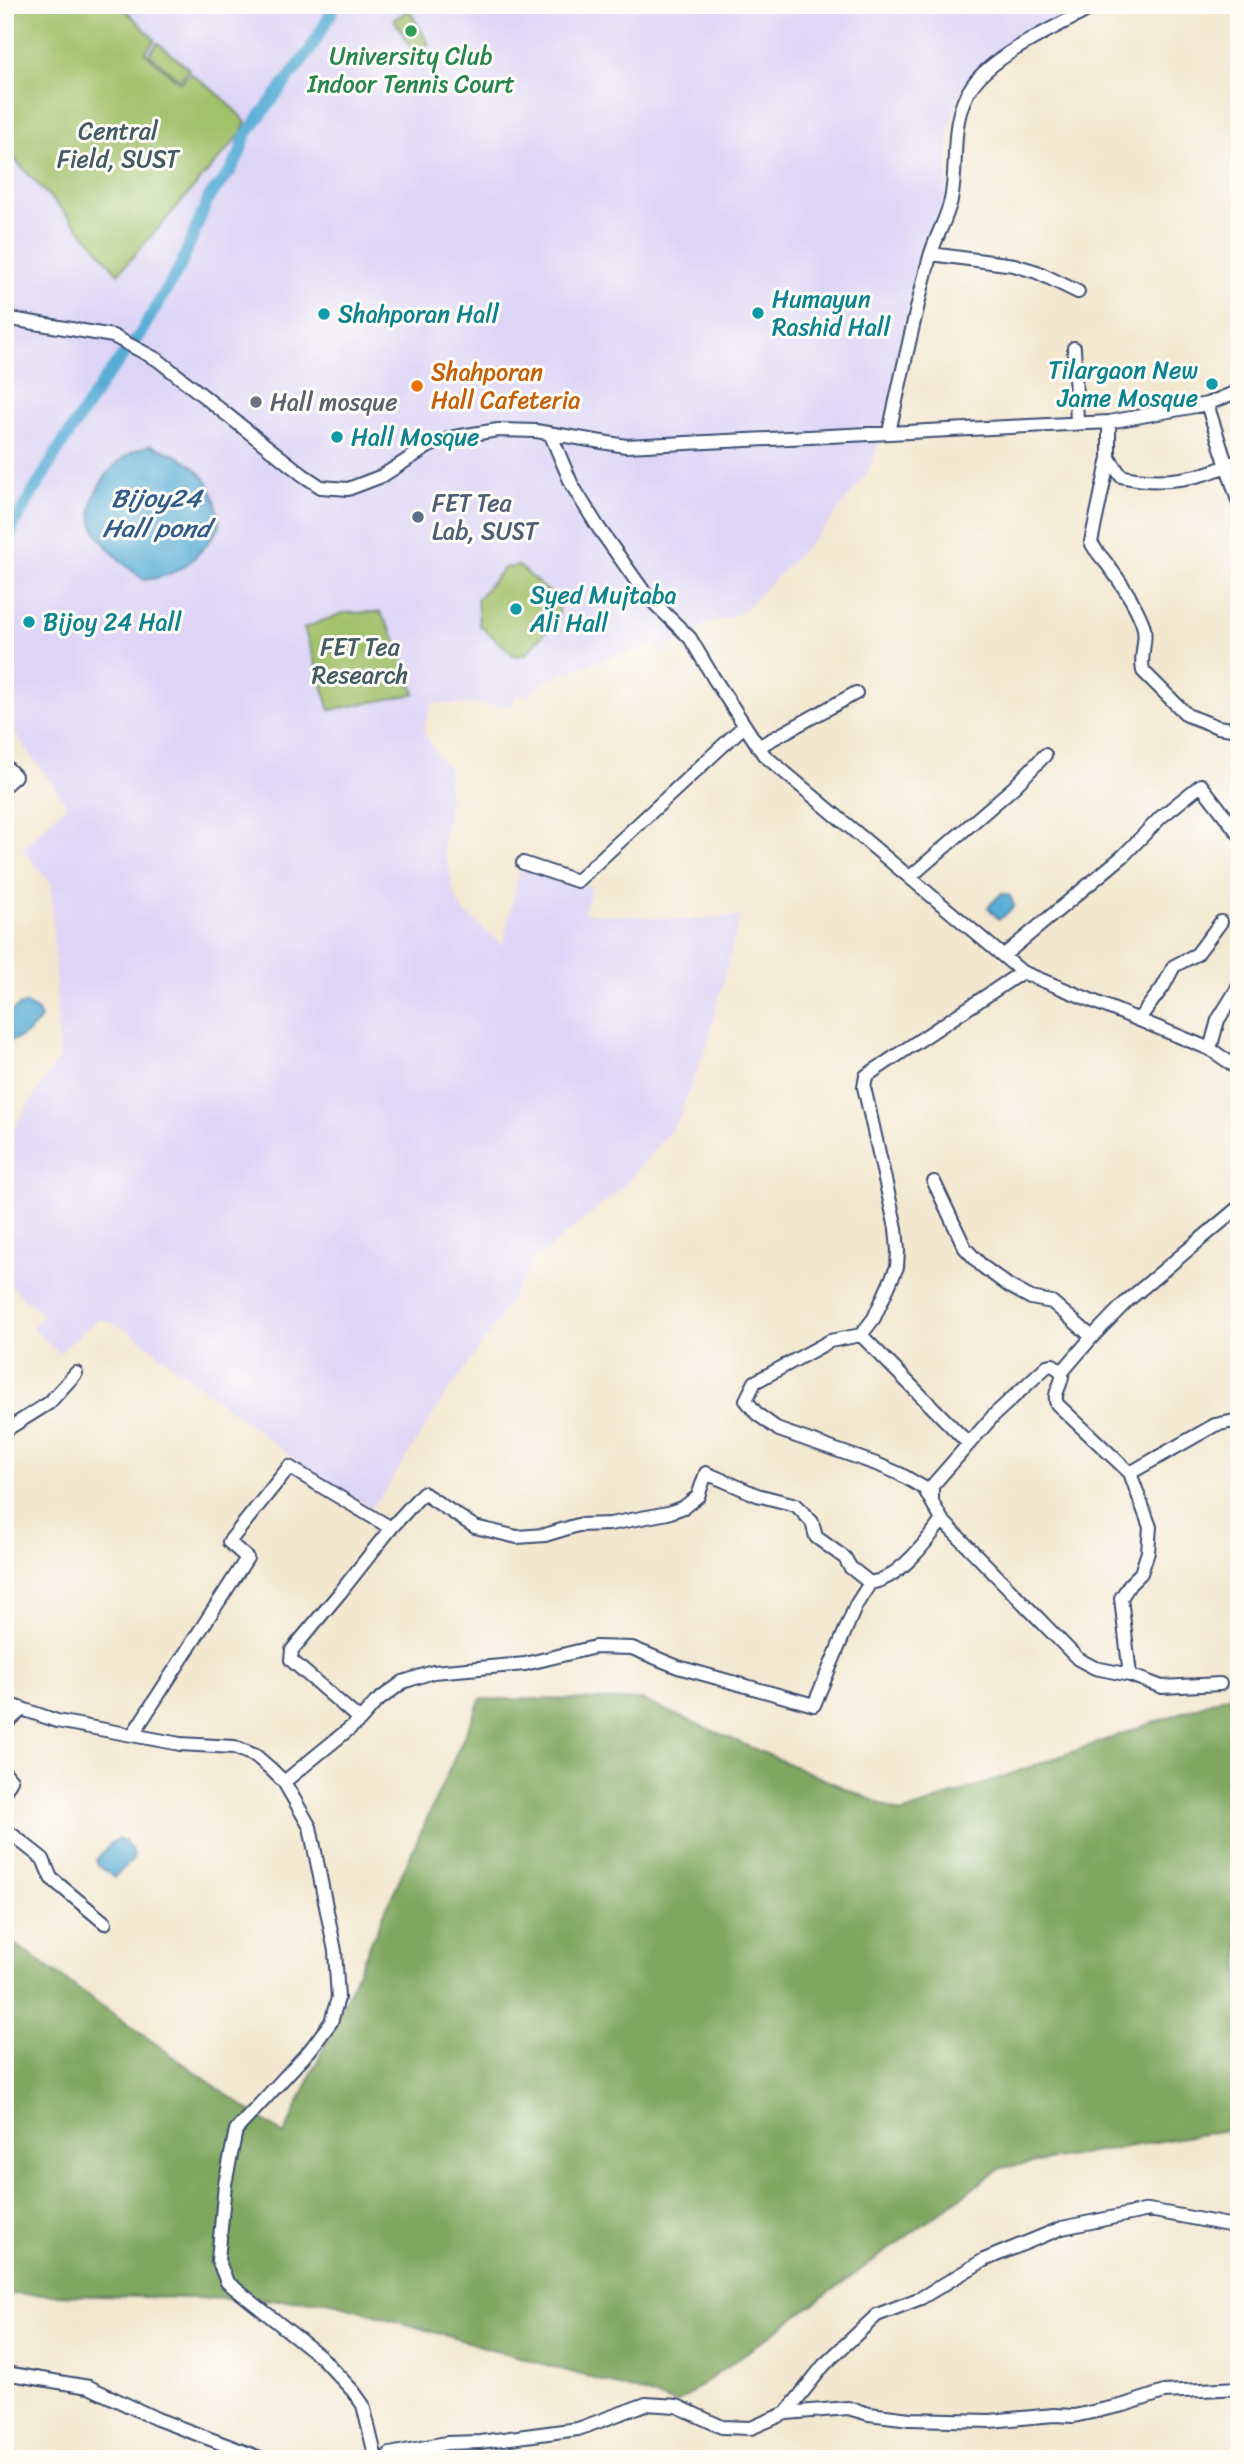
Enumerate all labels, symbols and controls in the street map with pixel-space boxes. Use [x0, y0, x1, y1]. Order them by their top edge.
marker: University Club Indoor Tennis Court [403, 23, 419, 39]
place label: University Club Indoor Tennis Court [306, 35, 515, 105]
park label: Central Field, SUST [57, 110, 181, 180]
place label: Humayun Rashid Hall [772, 278, 892, 348]
place label: Shahporan Hall [338, 293, 500, 335]
marker: Humayun Rashid Hall [750, 305, 766, 321]
marker: Shahporan Hall [316, 306, 332, 322]
place label: Tilargaon New Jame Mosque [1048, 349, 1198, 419]
place label: Shahporan Hall Cafeteria [431, 351, 580, 421]
marker: Tilargaon New Jame Mosque [1204, 376, 1220, 392]
marker: Shahporan Hall Cafeteria [409, 378, 425, 394]
place label: Hall mosque [270, 381, 398, 423]
marker: Hall mosque [248, 394, 264, 410]
place label: Hall Mosque [351, 416, 479, 458]
marker: Hall Mosque [329, 429, 345, 445]
water label: Bijoy24 Hall pond [102, 475, 216, 551]
place label: FET Tea Lab, SUST [432, 482, 540, 552]
marker: FET Tea Lab, SUST [410, 509, 426, 525]
place label: Syed Mujtaba Ali Hall [529, 574, 677, 644]
place label: Bijoy 24 Hall [43, 601, 182, 643]
marker: Syed Mujtaba Ali Hall [508, 601, 524, 617]
marker: Bijoy 24 Hall [21, 614, 37, 630]
park label: FET Tea Research [312, 626, 408, 696]

